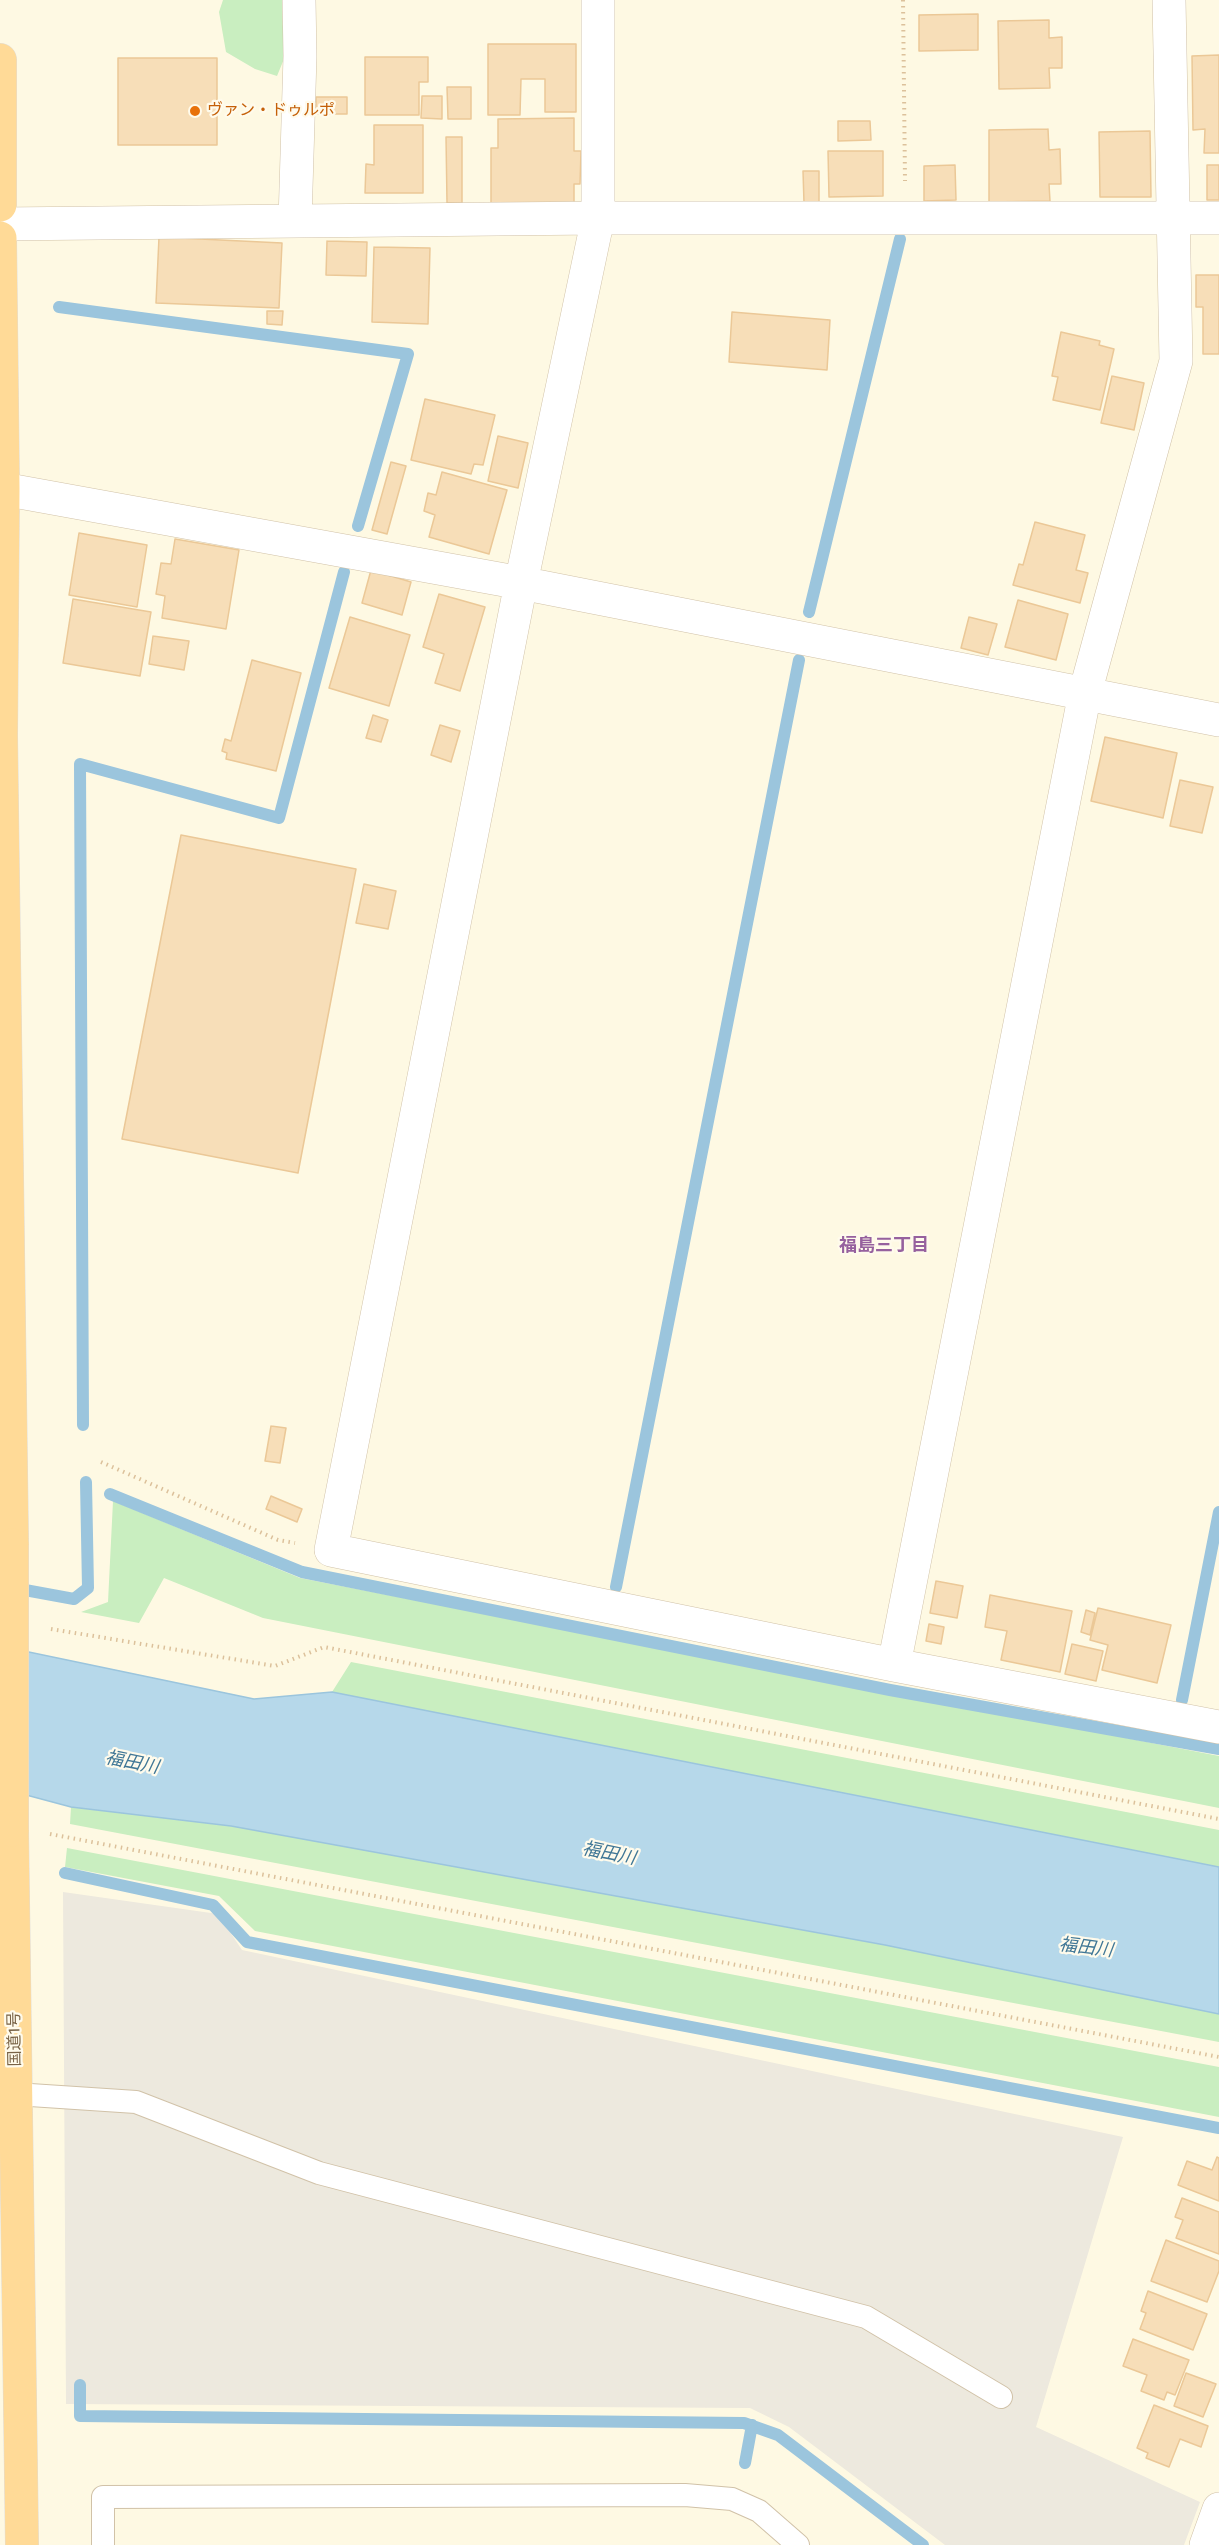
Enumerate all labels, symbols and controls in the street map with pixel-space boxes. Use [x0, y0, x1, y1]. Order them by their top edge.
place label: ヴァン・ドゥルポ [207, 101, 335, 121]
marker: ヴァン・ドゥルポ [188, 104, 202, 118]
district label: 福島三丁目 [839, 1235, 929, 1257]
water label: 福田川 [103, 1747, 161, 1779]
water label: 福田川 [580, 1838, 638, 1870]
water label: 福田川 [1058, 1934, 1114, 1962]
street label: 国道1号 [5, 2011, 25, 2067]

